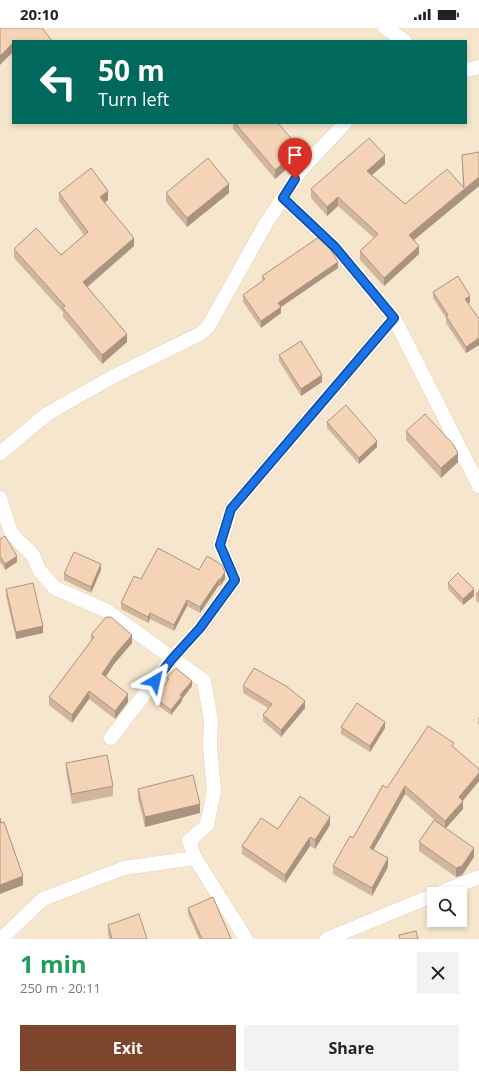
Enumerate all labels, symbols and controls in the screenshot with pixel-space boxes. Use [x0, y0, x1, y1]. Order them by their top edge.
text: 20:10 [20, 4, 59, 24]
text: 50 m [98, 51, 165, 89]
icon: left [32, 56, 84, 108]
text: Turn left [98, 87, 169, 111]
pin [278, 138, 312, 179]
icon: arrive [284, 144, 306, 166]
position arrow [134, 660, 176, 702]
map controls [427, 887, 467, 927]
button: search [427, 887, 467, 927]
text: 1 min [20, 947, 87, 980]
button: close [417, 952, 459, 994]
text: 250 m · 20:11 [20, 979, 101, 997]
button: Exit [20, 1025, 236, 1071]
button: Share [244, 1025, 459, 1071]

